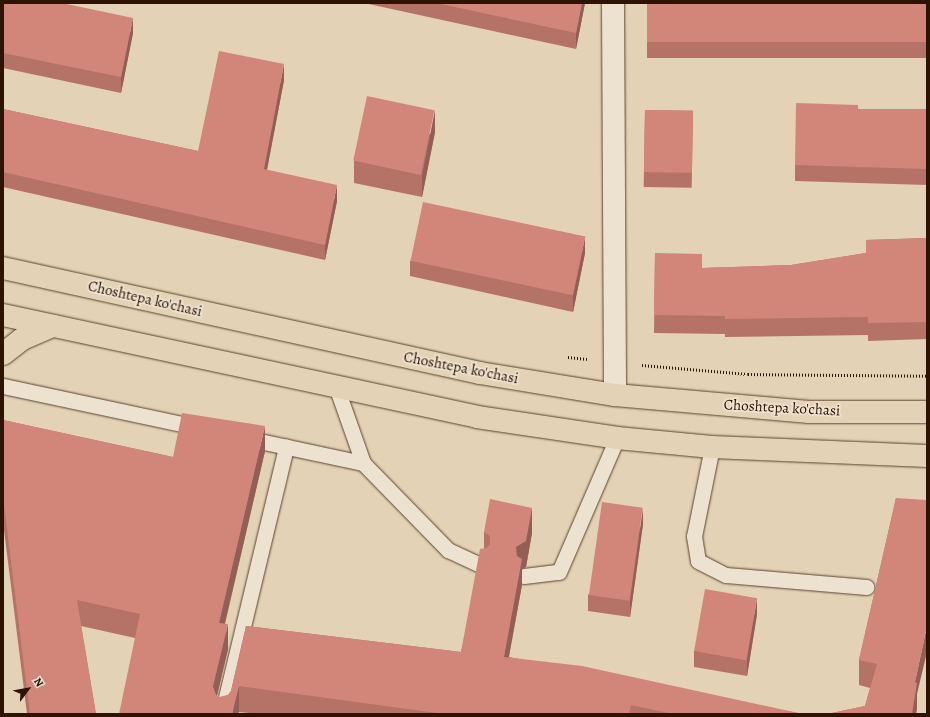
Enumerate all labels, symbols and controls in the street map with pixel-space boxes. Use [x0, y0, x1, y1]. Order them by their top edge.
street label: Choshtepa ko'chasi [86, 277, 204, 321]
street label: Choshtepa ko'chasi [402, 348, 520, 388]
street label: Choshtepa ko'chasi [723, 396, 841, 420]
north arrow [8, 669, 48, 709]
text: N [30, 675, 47, 690]

